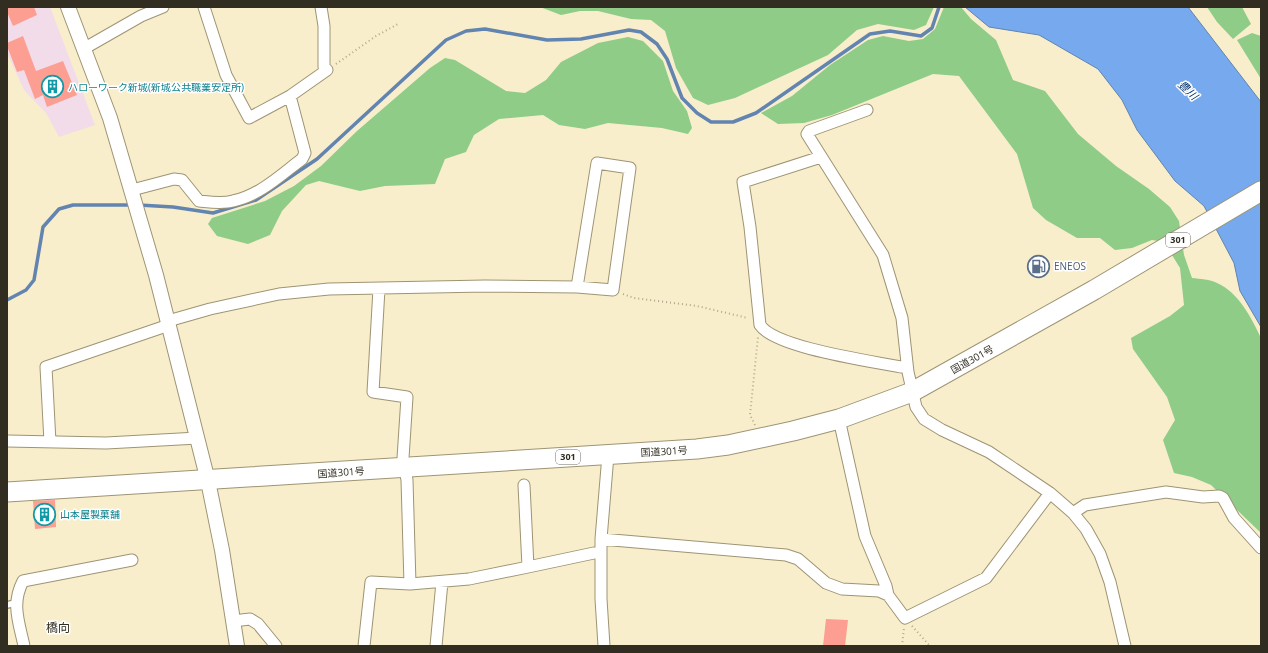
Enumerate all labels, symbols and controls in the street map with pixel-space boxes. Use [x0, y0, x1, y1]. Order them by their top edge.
building icon: ハローワーク新城(新城公共職業安定所) [39, 74, 65, 100]
water label: 豊川 [1175, 77, 1202, 103]
place label: ハローワーク新城(新城公共職業安定所) [68, 80, 244, 94]
road number: 301 [1166, 233, 1190, 247]
fuel station icon: ENEOS [1026, 253, 1052, 279]
place label: ENEOS [1054, 259, 1086, 273]
street label: 国道301号 [948, 341, 996, 377]
street label: 国道301号 [640, 443, 688, 459]
road number: 301 [556, 450, 580, 464]
street label: 国道301号 [317, 463, 365, 481]
building icon: 山本屋製菓舗 [32, 501, 58, 527]
place label: 山本屋製菓舗 [60, 507, 120, 521]
district label: 橋向 [46, 619, 70, 636]

